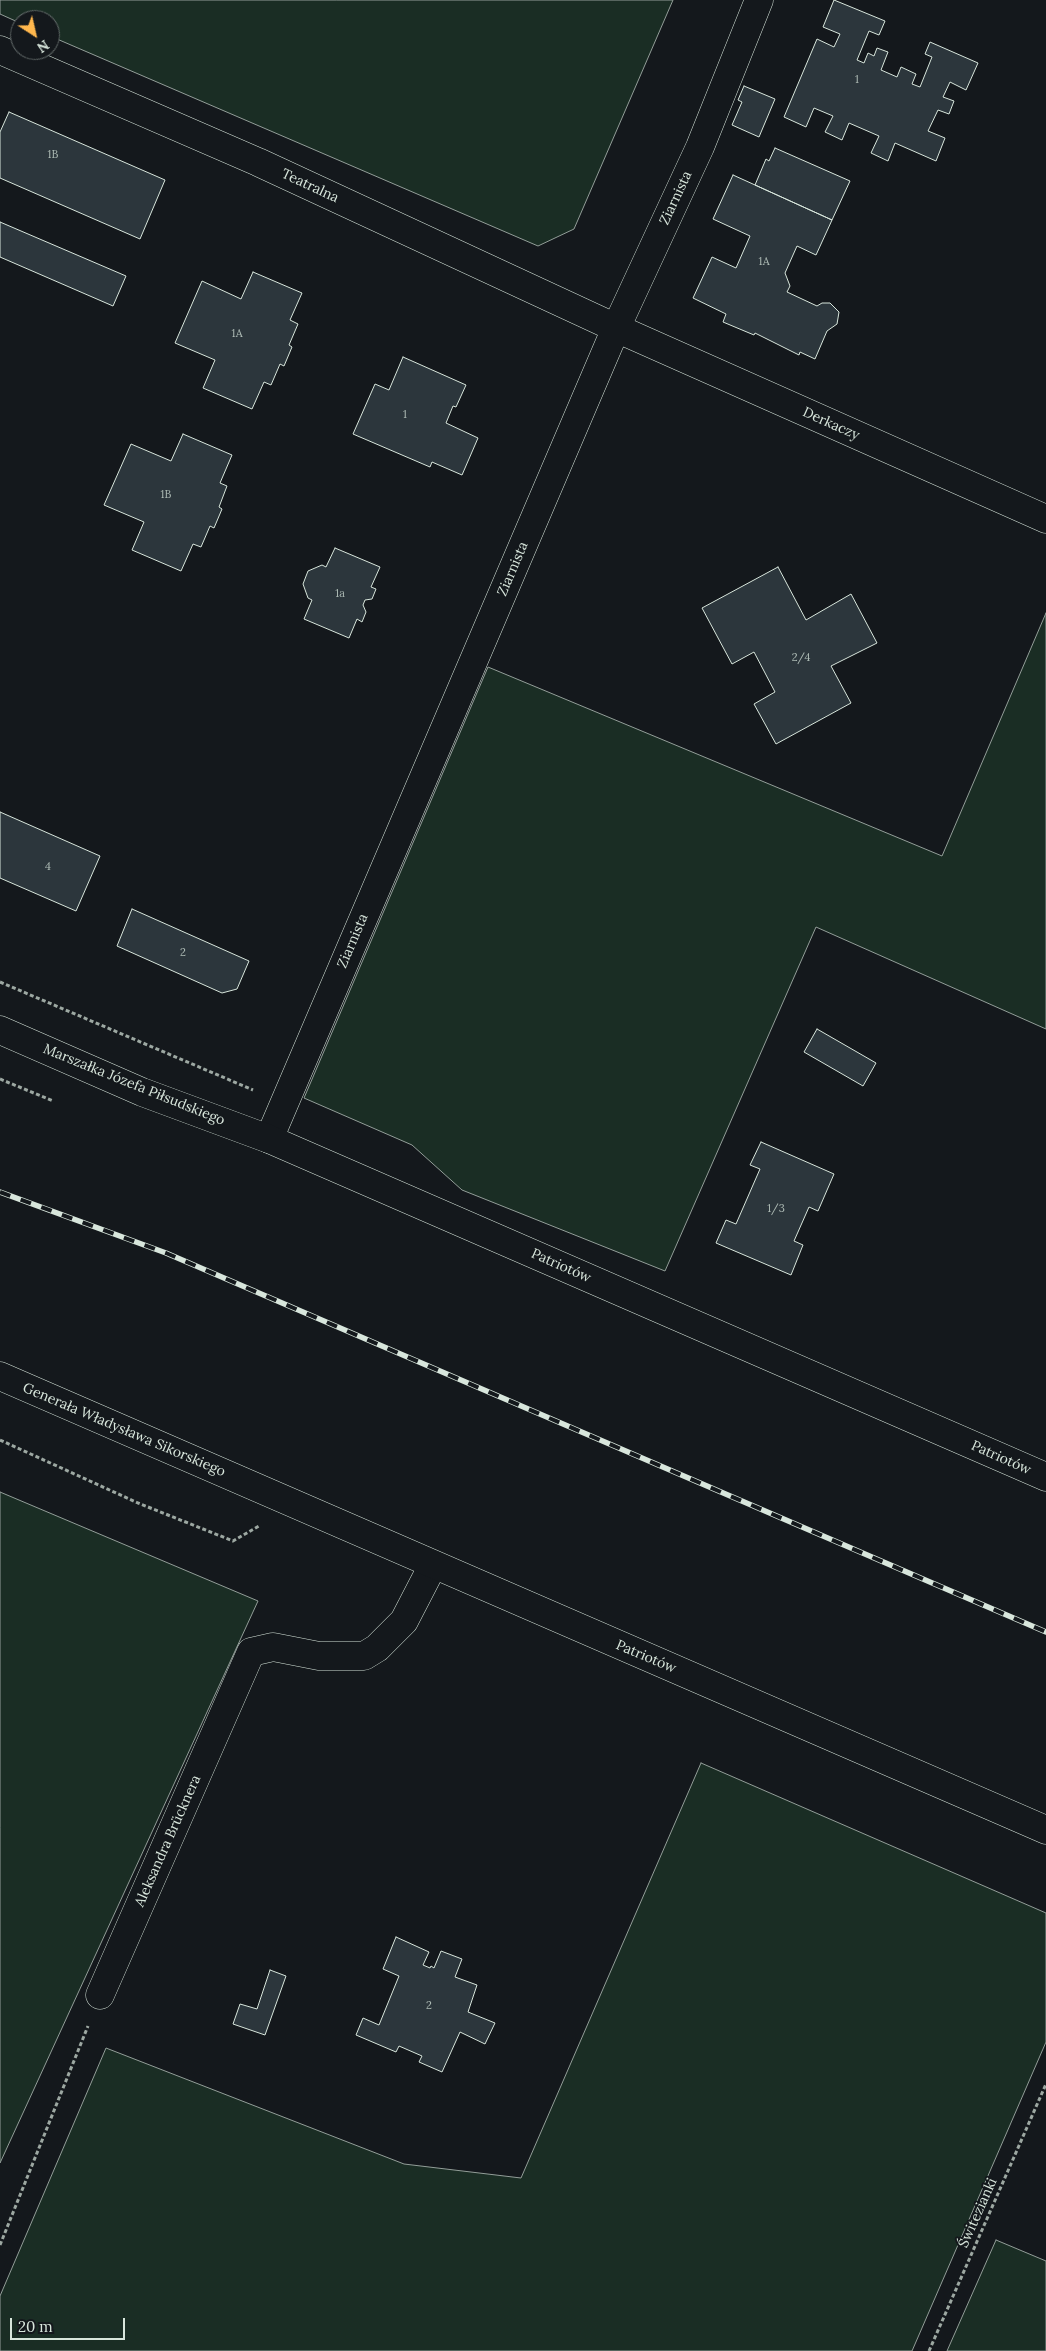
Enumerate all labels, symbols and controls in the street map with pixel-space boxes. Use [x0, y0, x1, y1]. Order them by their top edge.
north arrow [10, 10, 60, 60]
text: N [33, 36, 53, 57]
house number: 1 [855, 73, 859, 87]
house number: 1B [48, 148, 58, 162]
street label: Teatralna [279, 165, 341, 207]
street label: Ziarnista [656, 169, 696, 227]
house number: 1A [758, 255, 770, 269]
house number: 1A [231, 327, 243, 341]
street label: Derkaczy [800, 404, 862, 444]
house number: 1 [403, 408, 407, 422]
house number: 1B [161, 488, 171, 502]
street label: Ziarnista [494, 539, 532, 599]
house number: 1a [335, 587, 345, 601]
house number: 2/4 [792, 651, 810, 665]
house number: 4 [45, 860, 51, 874]
street label: Ziarnista [334, 911, 372, 971]
house number: 2 [180, 946, 186, 960]
street label: Marszałka Józefa Piłsudskiego [41, 1041, 227, 1129]
house number: 1/3 [767, 1202, 785, 1216]
street label: Patriotów [528, 1245, 594, 1287]
street label: Generała Władysława Sikorskiego [20, 1380, 228, 1480]
street label: Patriotów [968, 1437, 1034, 1479]
street label: Patriotów [613, 1637, 679, 1677]
street label: Aleksandra Brücknera [131, 1773, 205, 1909]
house number: 2 [426, 1999, 432, 2013]
street label: Świtezianki [955, 2176, 1001, 2250]
scale bar [12, 2308, 128, 2340]
text: 20 m [18, 2317, 53, 2336]

